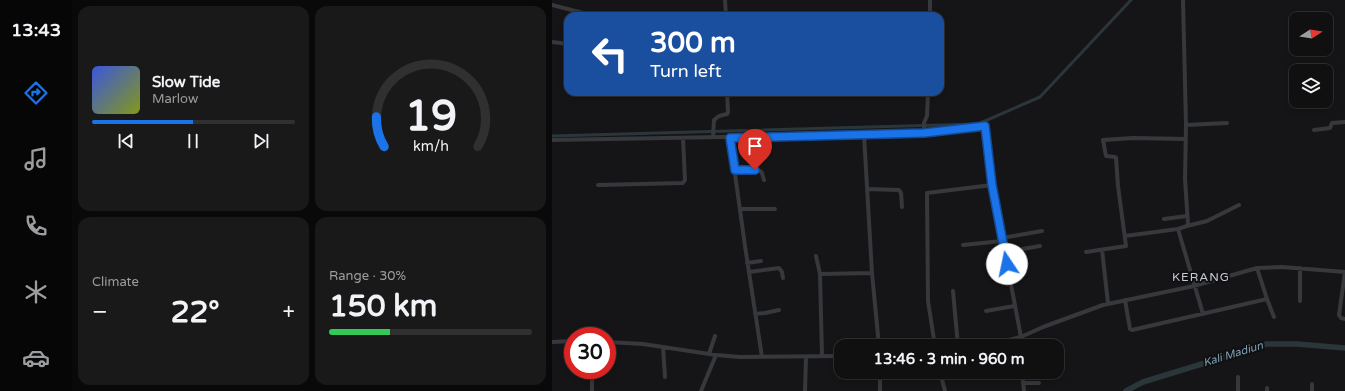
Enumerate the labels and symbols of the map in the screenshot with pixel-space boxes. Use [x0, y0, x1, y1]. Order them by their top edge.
north arrow [1289, 12, 1333, 56]
pin [738, 129, 772, 170]
position arrow [986, 243, 1028, 285]
district label: KERANG [1172, 270, 1230, 284]
speed limit sign: 30 [564, 327, 616, 379]
water label: Kali Madiun [1202, 339, 1265, 369]

